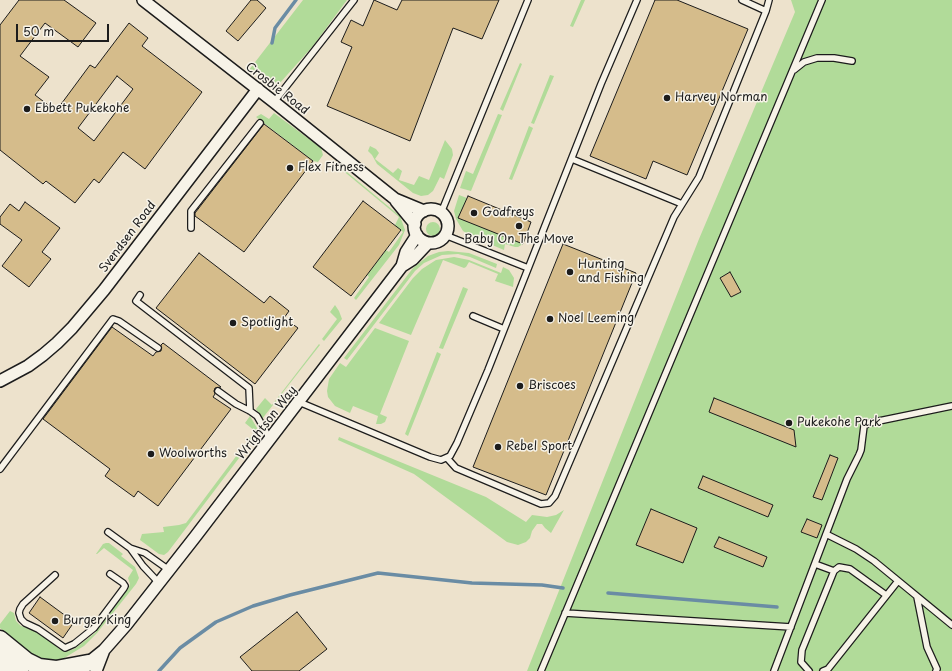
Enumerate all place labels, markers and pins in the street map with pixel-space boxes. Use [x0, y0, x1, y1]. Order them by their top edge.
place label: Harvey Norman [675, 91, 767, 105]
marker: Harvey Norman [662, 93, 672, 103]
place label: Ebbett Pukekohe [35, 102, 129, 116]
marker: Ebbett Pukekohe [22, 104, 32, 114]
place label: Flex Fitness [298, 161, 364, 175]
marker: Flex Fitness [285, 163, 295, 173]
place label: Godfreys [482, 206, 534, 220]
marker: Godfreys [469, 208, 479, 218]
marker: Baby On The Move [514, 221, 524, 231]
place label: Baby On The Move [464, 233, 574, 247]
place label: Hunting and Fishing [578, 258, 644, 286]
marker: Hunting and Fishing [565, 267, 575, 277]
place label: Noel Leeming [558, 312, 634, 326]
marker: Noel Leeming [545, 314, 555, 324]
place label: Spotlight [241, 316, 293, 330]
marker: Spotlight [228, 318, 238, 328]
place label: Briscoes [528, 379, 576, 393]
marker: Briscoes [515, 381, 525, 391]
place label: Pukekohe Park [797, 416, 881, 430]
marker: Pukekohe Park [784, 418, 794, 428]
place label: Rebel Sport [506, 440, 572, 454]
marker: Rebel Sport [493, 442, 503, 452]
place label: Woolworths [159, 447, 227, 461]
marker: Woolworths [146, 449, 156, 459]
place label: Burger King [63, 614, 131, 628]
marker: Burger King [50, 616, 60, 626]

